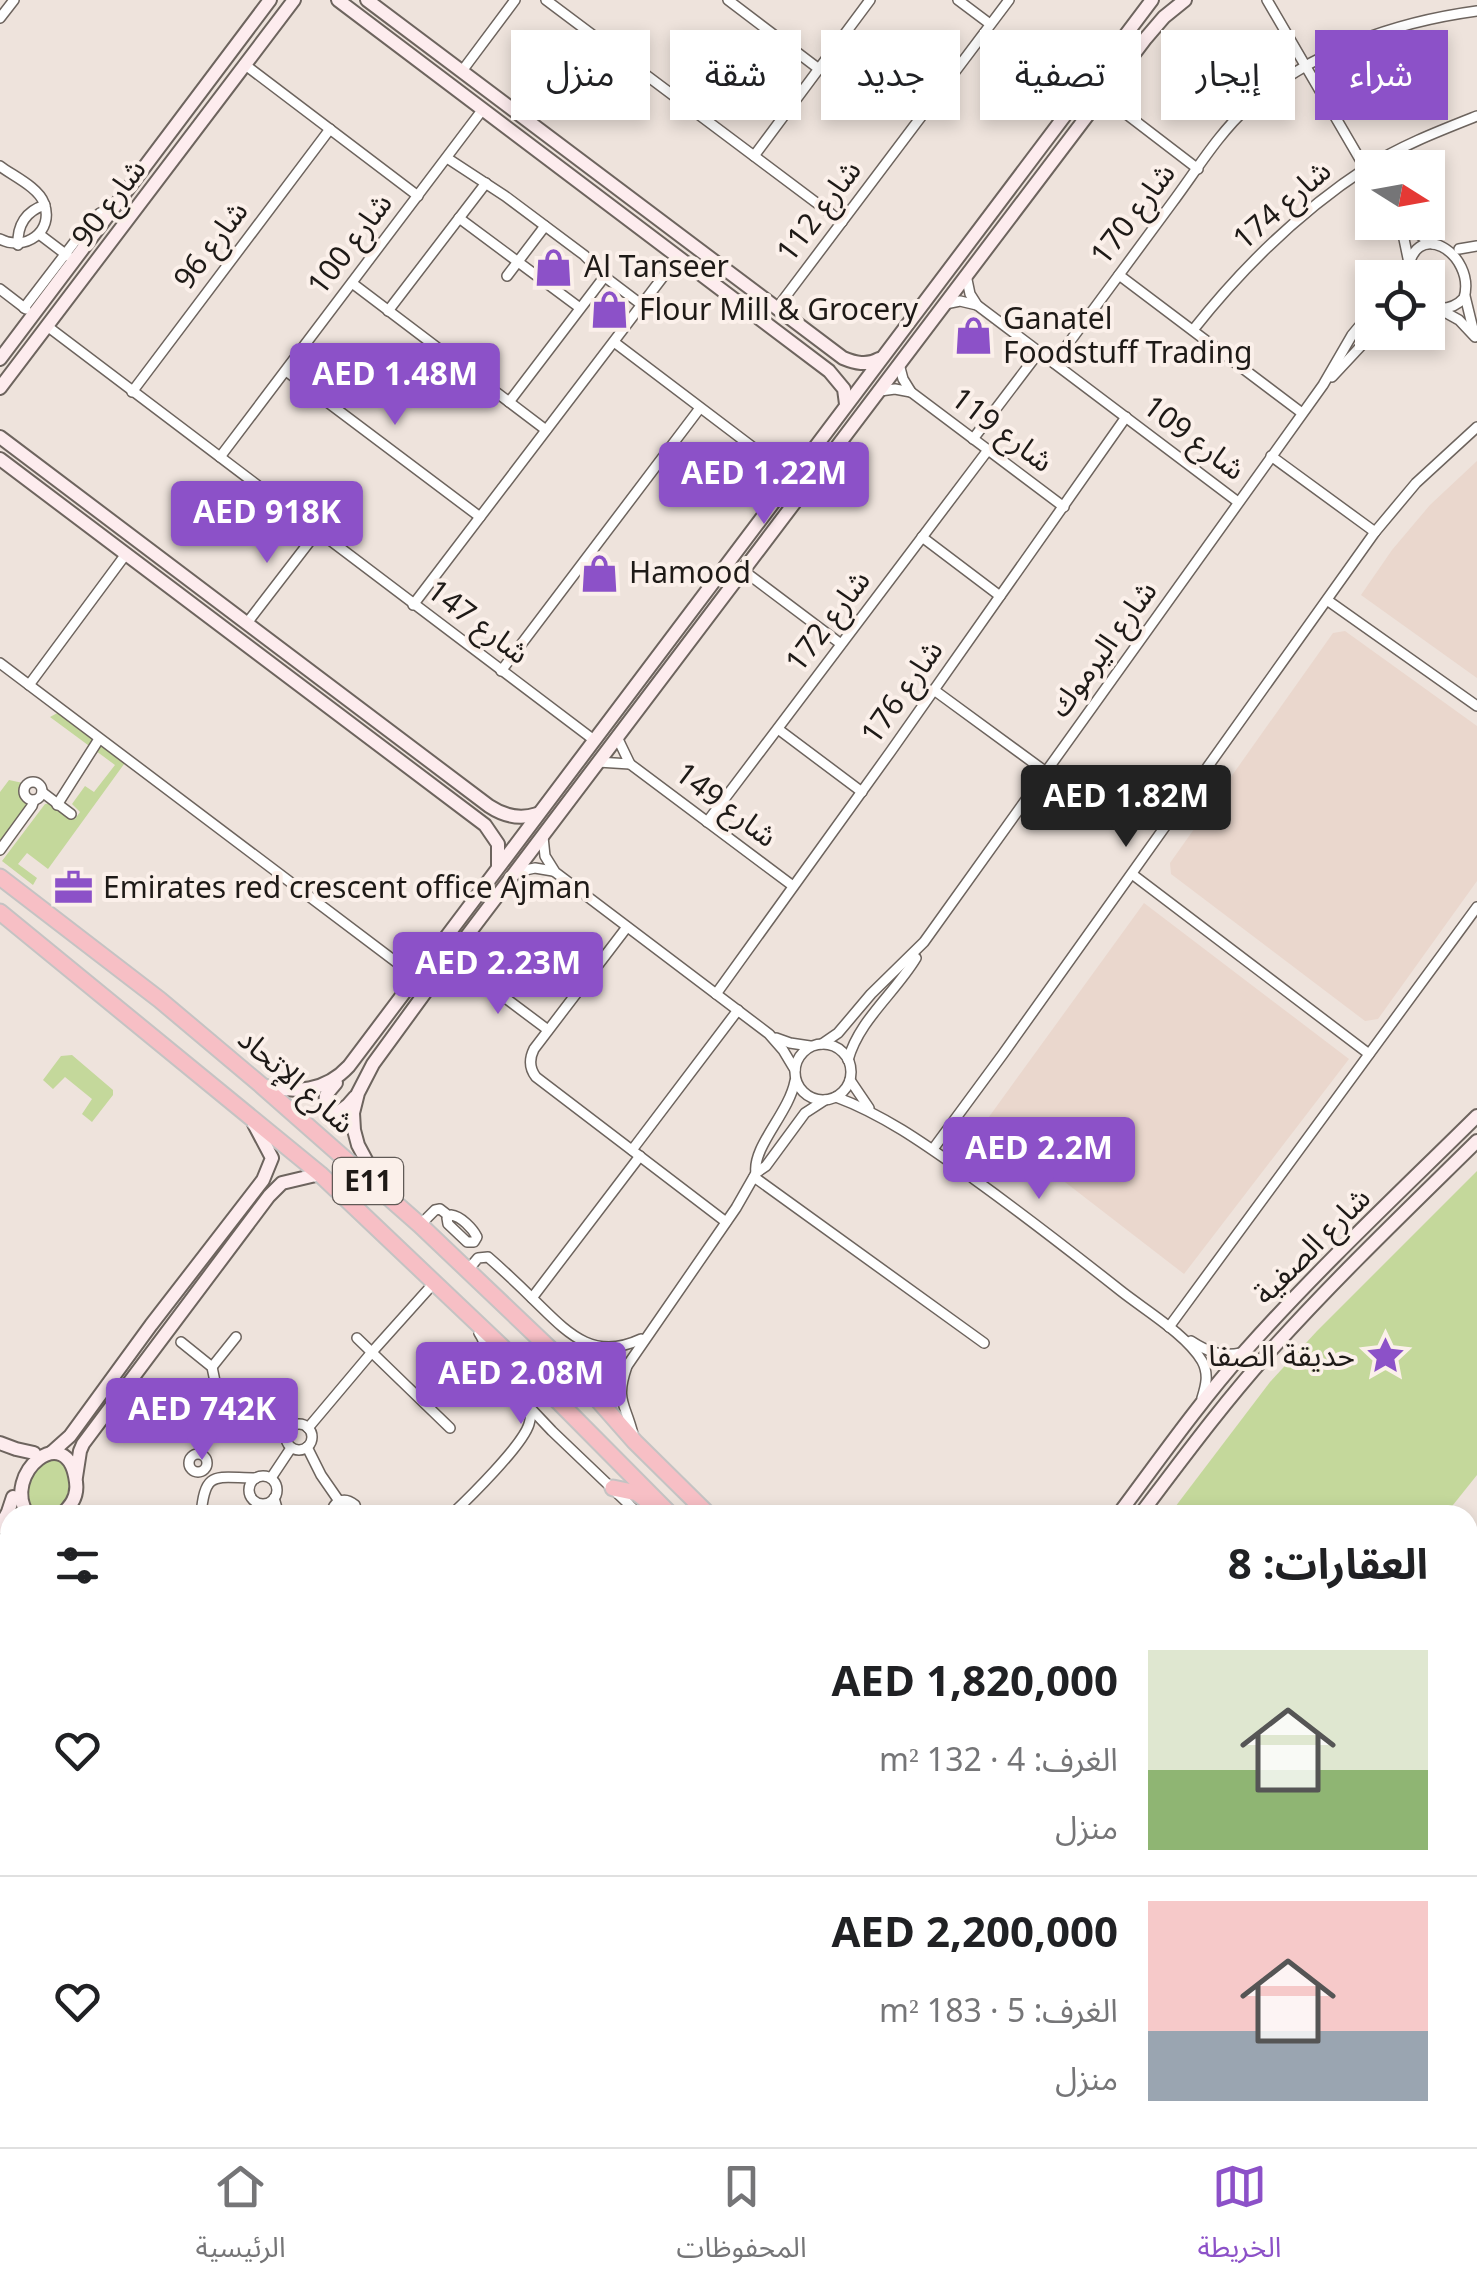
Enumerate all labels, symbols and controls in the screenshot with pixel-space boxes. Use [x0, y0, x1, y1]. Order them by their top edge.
chip: منزل [511, 30, 650, 120]
chip: شقة [670, 30, 801, 120]
chip: جديد [821, 30, 960, 120]
chip: تصفية [980, 30, 1141, 120]
chip: إيجار [1161, 30, 1295, 120]
chip: شراء [1315, 30, 1448, 120]
street label: شارع 174 [1217, 143, 1347, 268]
street label: شارع 90 [54, 144, 165, 262]
street label: شارع 112 [759, 145, 880, 277]
street label: شارع 170 [1073, 148, 1194, 280]
north arrow [1355, 150, 1445, 240]
map controls [1355, 150, 1445, 350]
street label: شارع 100 [290, 178, 411, 310]
street label: شارع 96 [156, 186, 267, 304]
place label: Al Tanseer [584, 236, 729, 299]
shop icon: Al Tanseer [533, 246, 575, 288]
button: locate [1355, 260, 1445, 350]
place label: Flour Mill & Grocery [639, 279, 919, 342]
place label: Ganatel Foodstuff Trading [1003, 288, 1252, 385]
shop icon: Flour Mill & Grocery [588, 289, 630, 331]
shop icon: Ganatel Foodstuff Trading [952, 315, 994, 357]
text: AED 1.48M [312, 341, 478, 409]
pin: AED 1.48M [281, 343, 509, 428]
street label: شارع 119 [936, 370, 1068, 491]
street label: شارع 109 [1128, 378, 1260, 499]
text: AED 1.22M [681, 440, 847, 508]
pin: AED 1.22M [650, 442, 878, 527]
text: AED 918K [193, 479, 341, 547]
pin: AED 918K [164, 481, 370, 566]
place label: Hamood [629, 542, 751, 605]
shop icon: Hamood [578, 552, 620, 594]
street label: شارع 172 [768, 555, 889, 687]
street label: شارع 147 [412, 562, 544, 683]
street label: شارع اليرموك [1031, 566, 1176, 732]
street label: شارع 176 [843, 626, 962, 759]
street label: شارع 149 [660, 745, 792, 866]
text: AED 1.82M [1043, 763, 1209, 831]
pin: AED 1.82M [1012, 765, 1240, 850]
place label: Emirates red crescent office Ajman [103, 857, 591, 920]
office icon: Emirates red crescent office Ajman [52, 867, 94, 909]
text: AED 2.23M [415, 930, 581, 998]
pin: AED 2.23M [384, 932, 612, 1017]
street label: شارع الإتحاد [221, 1011, 370, 1152]
text: AED 2.2M [965, 1115, 1113, 1183]
pin: AED 2.2M [936, 1117, 1142, 1202]
road number: E11 [333, 1158, 403, 1204]
street label: شارع الصفية [1237, 1171, 1388, 1322]
place label: حديقة الصفا [1208, 1325, 1355, 1388]
place icon: حديقة الصفا [1364, 1335, 1406, 1377]
text: AED 2.08M [438, 1340, 604, 1408]
pin: AED 2.08M [407, 1342, 635, 1427]
text: AED 742K [128, 1376, 276, 1444]
pin: AED 742K [99, 1378, 305, 1463]
text: العقارات: 8 [1228, 1521, 1428, 1610]
icon: filters [50, 1538, 105, 1593]
text: AED 1,820,000 [831, 1638, 1118, 1727]
icon: home [1228, 1690, 1348, 1810]
icon: heart [50, 1723, 105, 1778]
text: الغرف: 4 · 132 m² [879, 1727, 1118, 1795]
text: منزل [1055, 1795, 1118, 1863]
text: AED 2,200,000 [831, 1889, 1118, 1978]
icon: home [1228, 1941, 1348, 2061]
icon: heart [50, 1974, 105, 2029]
text: الغرف: 5 · 183 m² [879, 1978, 1118, 2046]
text: منزل [1055, 2046, 1118, 2114]
tab: الرئيسية [196, 2159, 286, 2278]
tab: المحفوظات [677, 2159, 807, 2278]
tab: الخريطة [1198, 2159, 1281, 2278]

